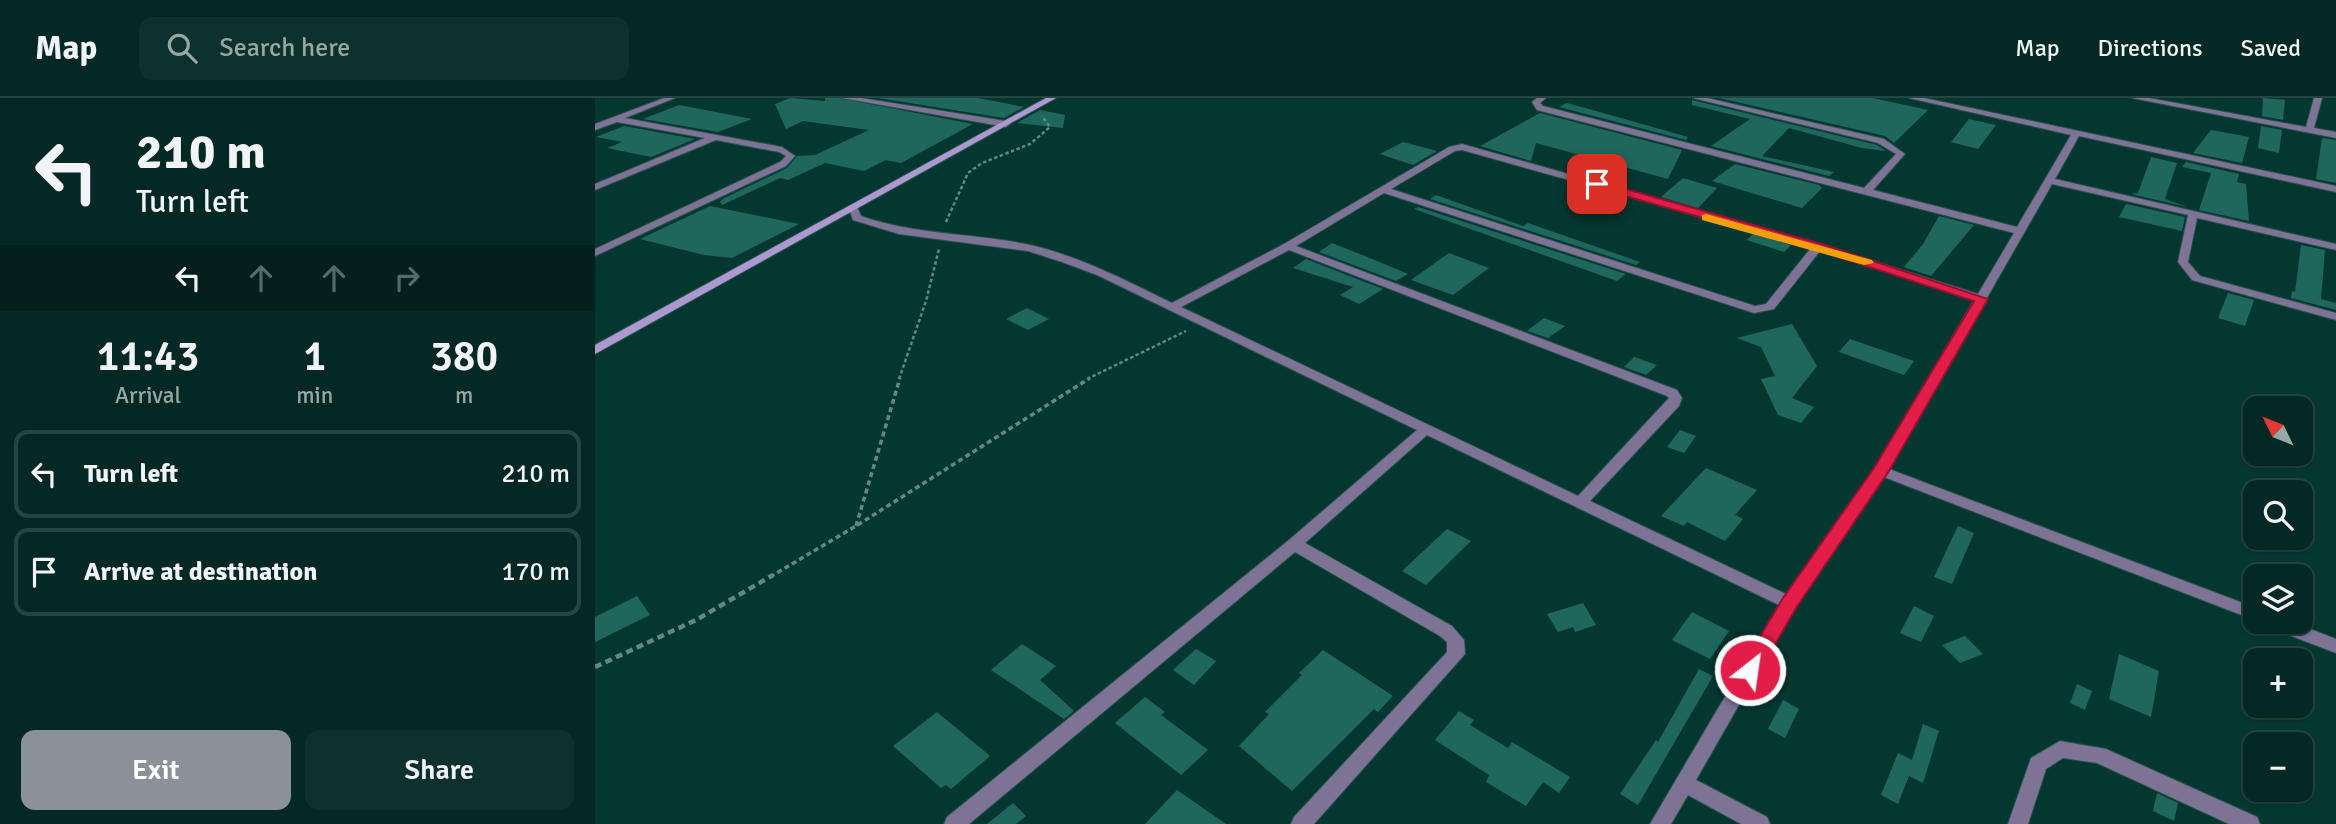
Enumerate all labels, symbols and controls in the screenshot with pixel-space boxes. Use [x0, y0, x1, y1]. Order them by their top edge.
search box [139, 17, 629, 80]
text: Map [35, 28, 97, 69]
icon: search [163, 29, 201, 67]
text: Search here [219, 32, 350, 64]
text: Map [2015, 33, 2060, 63]
text: Directions [2098, 33, 2203, 63]
text: Saved [2241, 33, 2301, 63]
text: 210 m [136, 122, 266, 182]
icon: left [21, 126, 112, 217]
pin [1567, 154, 1627, 214]
icon: arrive [1578, 165, 1616, 203]
text: Turn left [136, 182, 249, 221]
icon: left [169, 259, 207, 297]
icon: ahead [242, 259, 280, 297]
icon: ahead [315, 259, 353, 297]
icon: right [388, 259, 426, 297]
text: 11:43 [97, 331, 199, 382]
text: 1 [303, 331, 326, 382]
text: 380 [430, 331, 498, 382]
text: Arrival [115, 381, 181, 410]
text: min [296, 381, 333, 410]
text: m [455, 381, 473, 410]
north arrow [2243, 396, 2313, 466]
map controls [2243, 396, 2313, 802]
icon: left [25, 455, 63, 493]
text: Turn left [84, 458, 178, 490]
text: 210 m [501, 458, 570, 490]
button: search [2243, 480, 2313, 550]
icon: arrive [25, 553, 63, 591]
text: Arrive at destination [84, 556, 317, 588]
text: 170 m [501, 556, 570, 588]
button: layers [2243, 564, 2313, 634]
position arrow [1713, 633, 1787, 707]
button: + [2243, 648, 2313, 718]
button: Exit [21, 730, 291, 810]
button: Share [305, 730, 574, 810]
button: − [2243, 732, 2313, 802]

